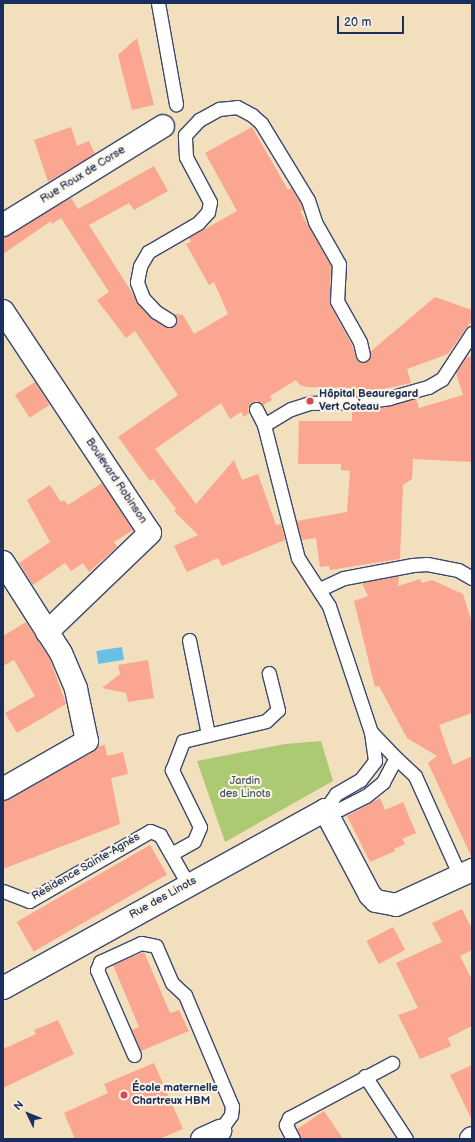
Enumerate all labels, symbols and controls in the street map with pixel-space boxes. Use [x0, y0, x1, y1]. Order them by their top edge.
scale bar [339, 8, 406, 34]
text: 20 m [344, 15, 371, 30]
street label: Rue Roux de Corse [38, 144, 128, 206]
place label: Hôpital Beauregard Vert Coteau [319, 388, 418, 414]
marker: Hôpital Beauregard Vert Coteau [304, 395, 316, 407]
street label: Boulevard Robinson [83, 436, 149, 526]
park label: Jardin des Linots [219, 775, 271, 801]
street label: Résidence Sainte-Agnès [29, 831, 143, 903]
street label: Rue des Linots [127, 874, 199, 922]
place label: École maternelle Chartreux HBM [132, 1082, 218, 1108]
marker: École maternelle Chartreux HBM [119, 1090, 129, 1100]
north arrow [8, 1094, 48, 1134]
text: N [11, 1098, 26, 1113]

